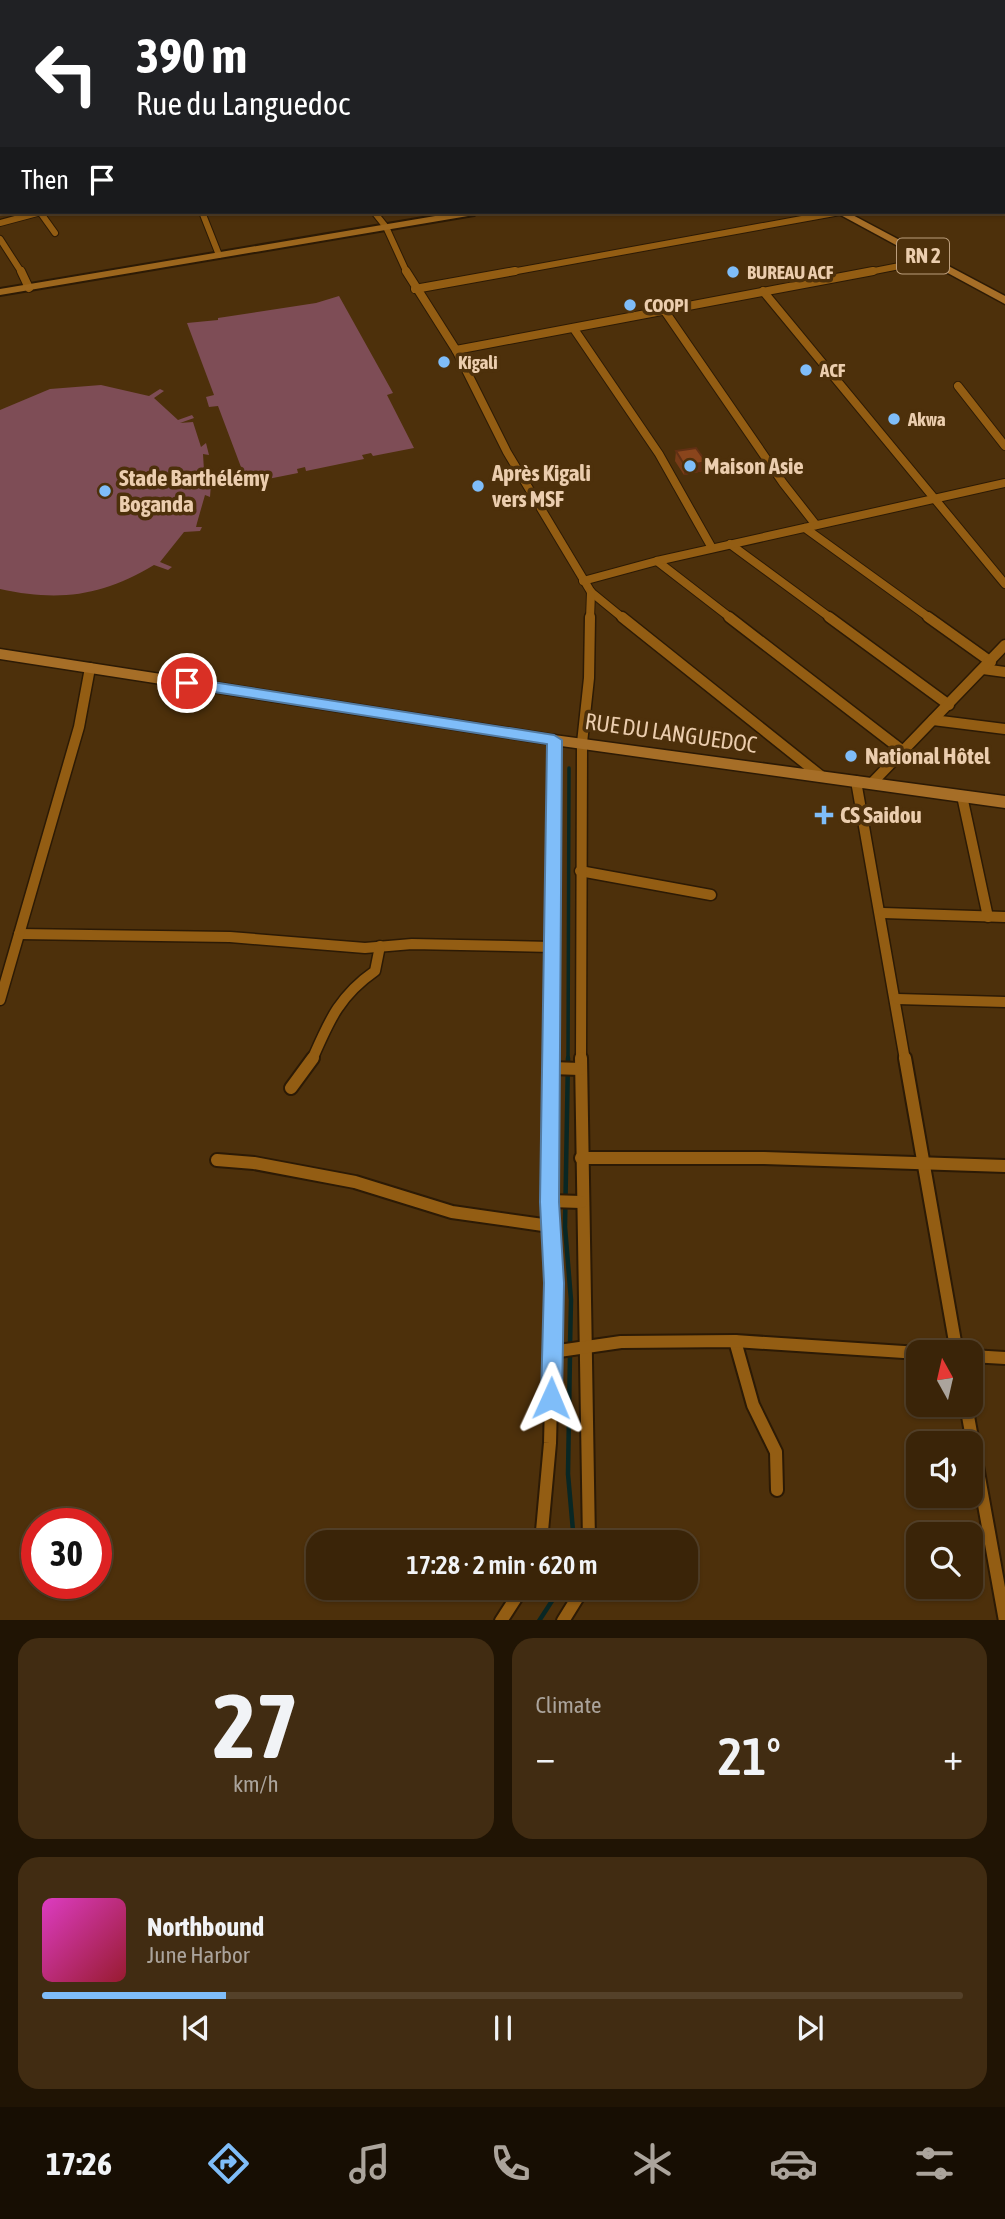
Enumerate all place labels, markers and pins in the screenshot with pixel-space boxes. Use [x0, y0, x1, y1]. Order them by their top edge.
place label: BUREAU ACF [747, 261, 834, 283]
marker: BUREAU ACF [725, 264, 741, 280]
place label: COOPI [644, 294, 689, 316]
marker: COOPI [622, 297, 638, 313]
place label: Kigali [458, 351, 498, 373]
marker: Kigali [436, 354, 452, 370]
place label: ACF [819, 359, 846, 381]
marker: ACF [798, 362, 814, 378]
place label: Akwa [907, 408, 946, 430]
marker: Akwa [886, 411, 902, 427]
place label: Maison Asie [704, 453, 804, 479]
marker: Maison Asie [682, 458, 698, 474]
place label: Après Kigali vers MSF [491, 460, 591, 512]
place label: Stade Barthélémy Boganda [119, 465, 270, 517]
marker: Après Kigali vers MSF [470, 478, 486, 494]
marker: Stade Barthélémy Boganda [97, 483, 113, 499]
pin [157, 653, 217, 713]
place label: National Hôtel [865, 743, 991, 769]
marker: National Hôtel [843, 748, 859, 764]
place label: CS Saidou [840, 802, 922, 828]
marker: CS Saidou [814, 805, 834, 825]

